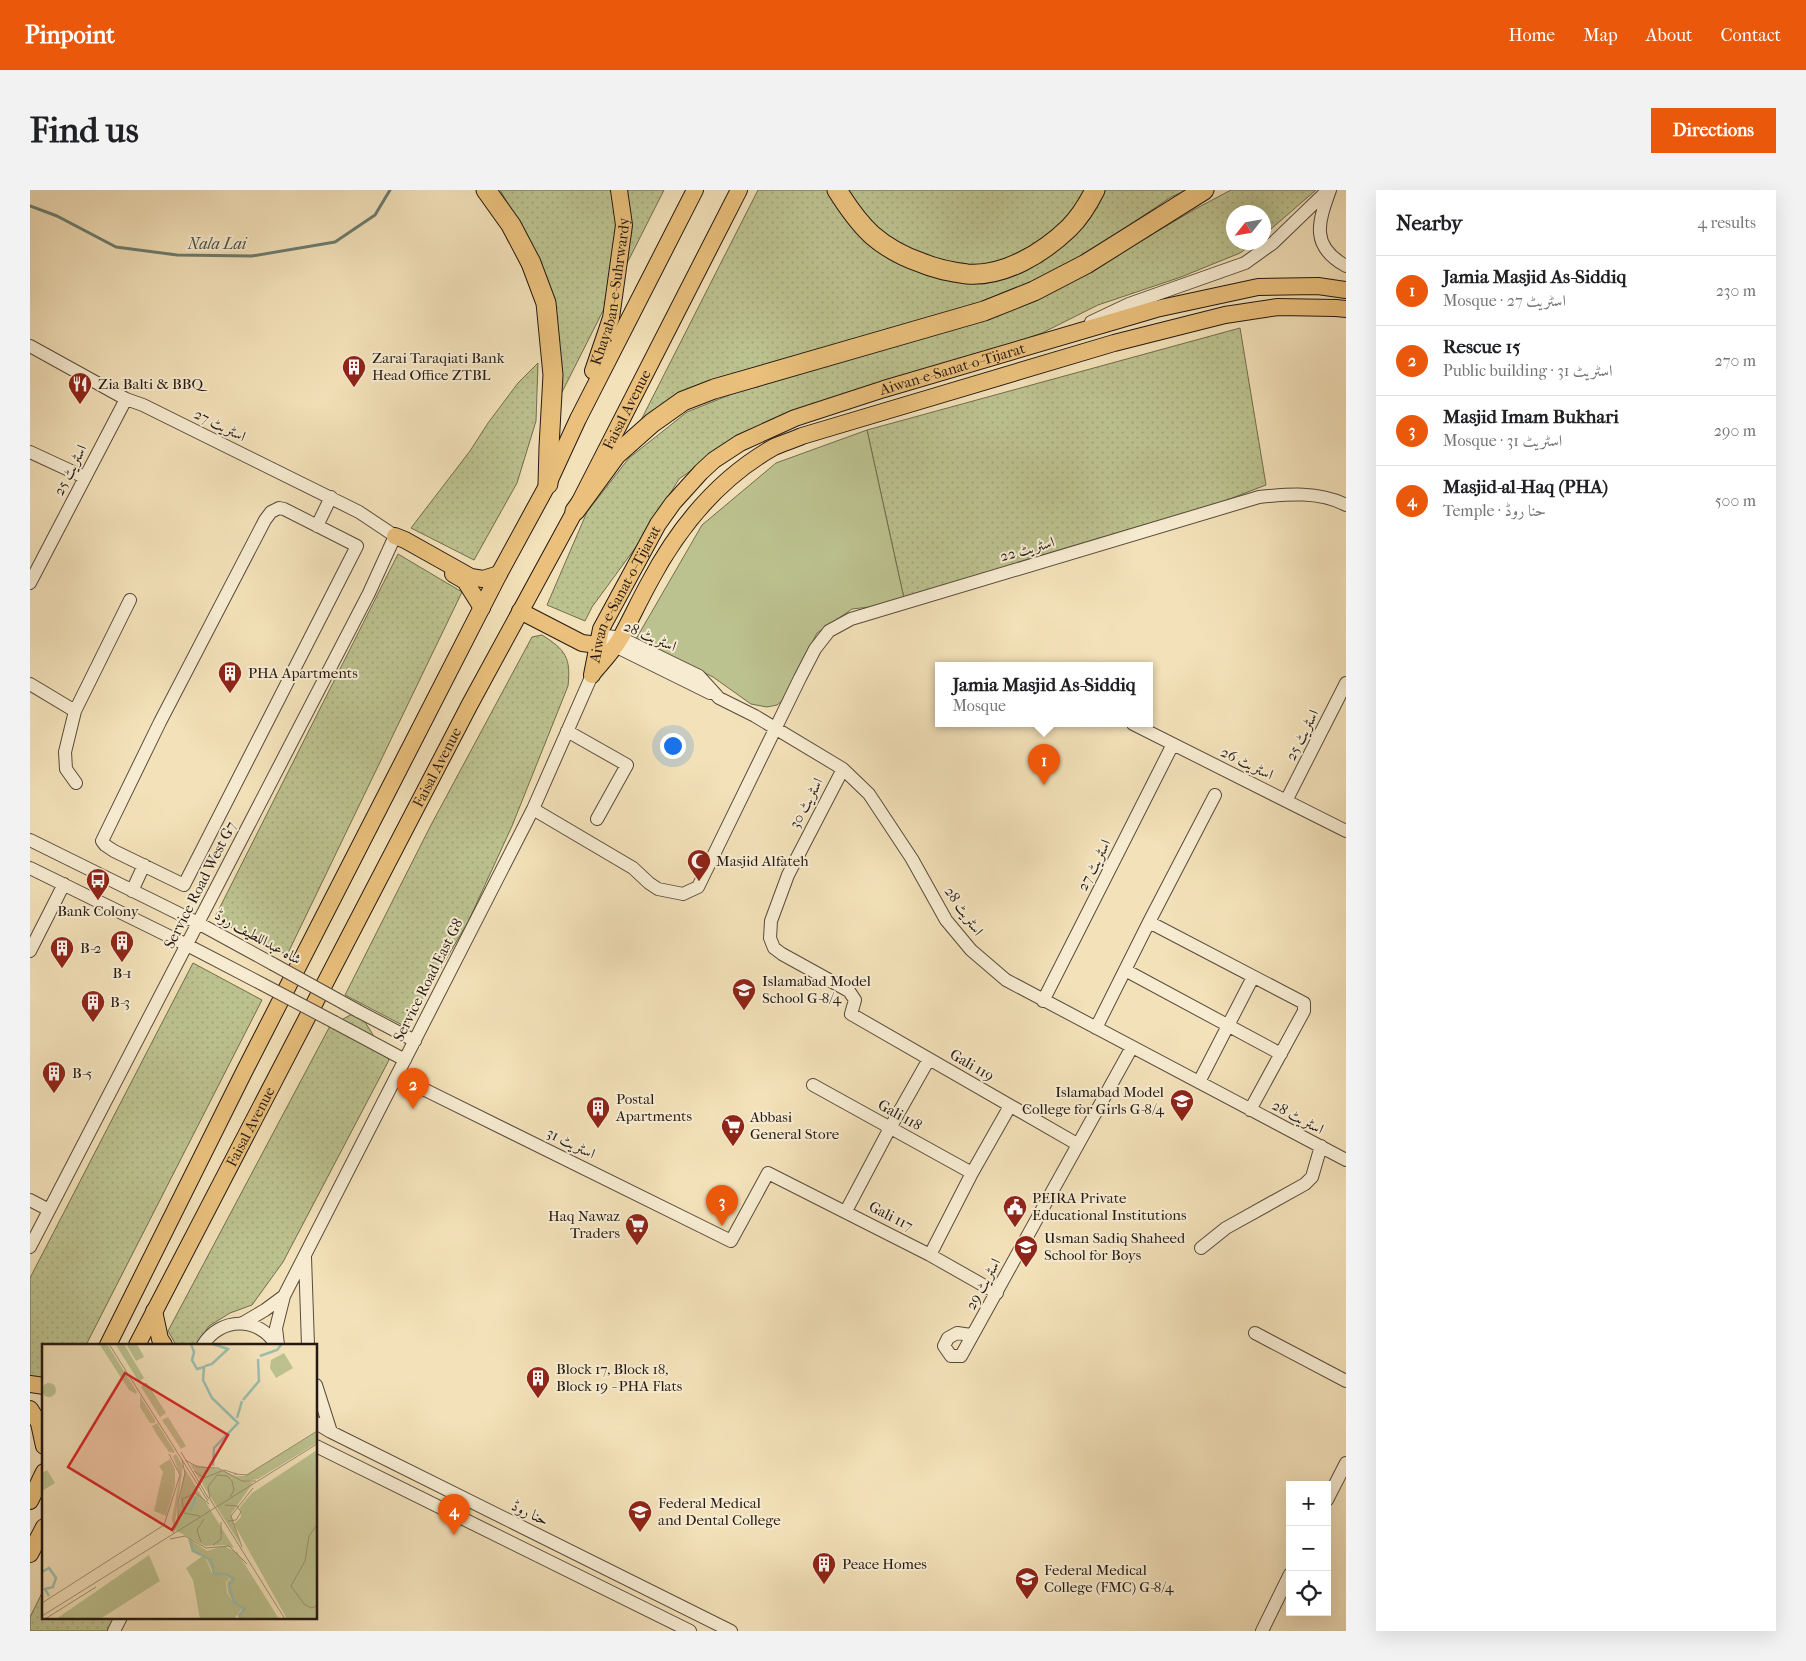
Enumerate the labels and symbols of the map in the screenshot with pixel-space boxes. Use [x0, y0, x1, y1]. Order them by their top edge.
north arrow [1226, 205, 1271, 250]
street label: Khayaban-e-Suhrwardy [587, 215, 633, 368]
water label: Nala Lai [187, 234, 248, 253]
street label: Aiwan-e-Sanat-o-Tijarat [877, 339, 1028, 399]
place label: Zarai Taraqiati Bank Head Office ZTBL [372, 349, 505, 384]
building icon: Zarai Taraqiati Bank Head Office ZTBL [341, 354, 367, 388]
street label: Faisal Avenue [599, 366, 655, 453]
restaurant icon: Zia Balti & BBQ [67, 371, 93, 405]
place label: Zia Balti & BBQ [98, 375, 208, 393]
street label: اسٹریٹ 27 [191, 405, 249, 446]
street label: اسٹریٹ 25 [50, 442, 91, 499]
street label: Aiwan-e-Sanat-o-Tijarat [585, 522, 665, 665]
street label: اسٹریٹ 22 [998, 533, 1057, 566]
street label: اسٹریٹ 28 [620, 617, 679, 656]
building icon: PHA Apartments [217, 660, 243, 694]
place label: PHA Apartments [248, 664, 358, 682]
street label: اسٹریٹ 25 [1282, 707, 1323, 764]
street label: Faisal Avenue [409, 724, 466, 810]
your location [660, 733, 686, 759]
street label: اسٹریٹ 26 [1217, 743, 1276, 784]
pin: 1 [1028, 744, 1060, 785]
street label: اسٹریٹ 30 [785, 775, 828, 832]
street label: Service Road West G7 [160, 818, 240, 952]
street label: اسٹریٹ 27 [1073, 836, 1115, 894]
mosque icon: Masjid Alfateh [686, 848, 712, 882]
place label: Masjid Alfateh [716, 852, 809, 870]
bus stop icon: Bank Colony [85, 867, 111, 901]
street label: اسٹریٹ 28 [940, 883, 987, 940]
place label: Bank Colony [57, 902, 140, 920]
street label: شاہ عبداللطیف روڈ [211, 906, 305, 968]
street label: Service Road East G8 [389, 915, 467, 1045]
building icon: B-1 [109, 929, 135, 963]
building icon: B-2 [49, 935, 75, 969]
place label: B-2 [80, 939, 102, 957]
place label: B-1 [113, 964, 132, 982]
place label: Islamabad Model School G-8/4 [762, 972, 871, 1007]
school or university icon: Islamabad Model School G-8/4 [731, 977, 757, 1011]
building icon: B-3 [80, 989, 106, 1023]
place label: B-3 [110, 993, 130, 1011]
street label: Gali 119 [947, 1045, 997, 1085]
building icon: B-5 [41, 1060, 67, 1094]
place label: B-5 [72, 1064, 92, 1082]
pin: 2 [397, 1068, 429, 1109]
street label: Faisal Avenue [222, 1083, 279, 1170]
place label: Islamabad Model College for Girls G-8/4 [1022, 1083, 1165, 1118]
school or university icon: Islamabad Model College for Girls G-8/4 [1169, 1088, 1195, 1122]
place label: Postal Apartments [615, 1090, 692, 1125]
building icon: Postal Apartments [585, 1095, 611, 1129]
street label: Gali 118 [875, 1096, 925, 1134]
street label: اسٹریٹ 28 [1269, 1096, 1327, 1139]
place label: Abbasi General Store [749, 1108, 840, 1143]
supermarket icon: Abbasi General Store [720, 1113, 746, 1147]
street label: اسٹریٹ 31 [543, 1124, 598, 1163]
pin: 3 [706, 1185, 738, 1226]
place label: PEIRA Private Educational Institutions [1032, 1189, 1187, 1224]
public building icon: PEIRA Private Educational Institutions [1002, 1194, 1028, 1228]
street label: Gali 117 [866, 1197, 916, 1235]
place label: Haq Nawaz Traders [548, 1207, 620, 1242]
supermarket icon: Haq Nawaz Traders [624, 1212, 650, 1246]
place label: Usman Sadiq Shaheed School for Boys [1044, 1229, 1186, 1264]
school or university icon: Usman Sadiq Shaheed School for Boys [1013, 1234, 1039, 1268]
street label: اسٹریٹ 29 [962, 1255, 1005, 1313]
inset map [42, 1344, 318, 1618]
place label: Block 17, Block 18, Block 19 - PHA Flats [556, 1360, 683, 1395]
building icon: Block 17, Block 18, Block 19 - PHA Flats [525, 1365, 551, 1399]
pin: 4 [438, 1494, 470, 1535]
place label: Federal Medical and Dental College [658, 1494, 781, 1529]
street label: حنا روڈ [509, 1496, 551, 1530]
school or university icon: Federal Medical and Dental College [627, 1499, 653, 1533]
building icon: Peace Homes [811, 1551, 837, 1585]
place label: Peace Homes [842, 1555, 927, 1573]
place label: Federal Medical College (FMC) G-8/4 [1044, 1561, 1175, 1596]
school or university icon: Federal Medical College (FMC) G-8/4 [1014, 1566, 1040, 1600]

